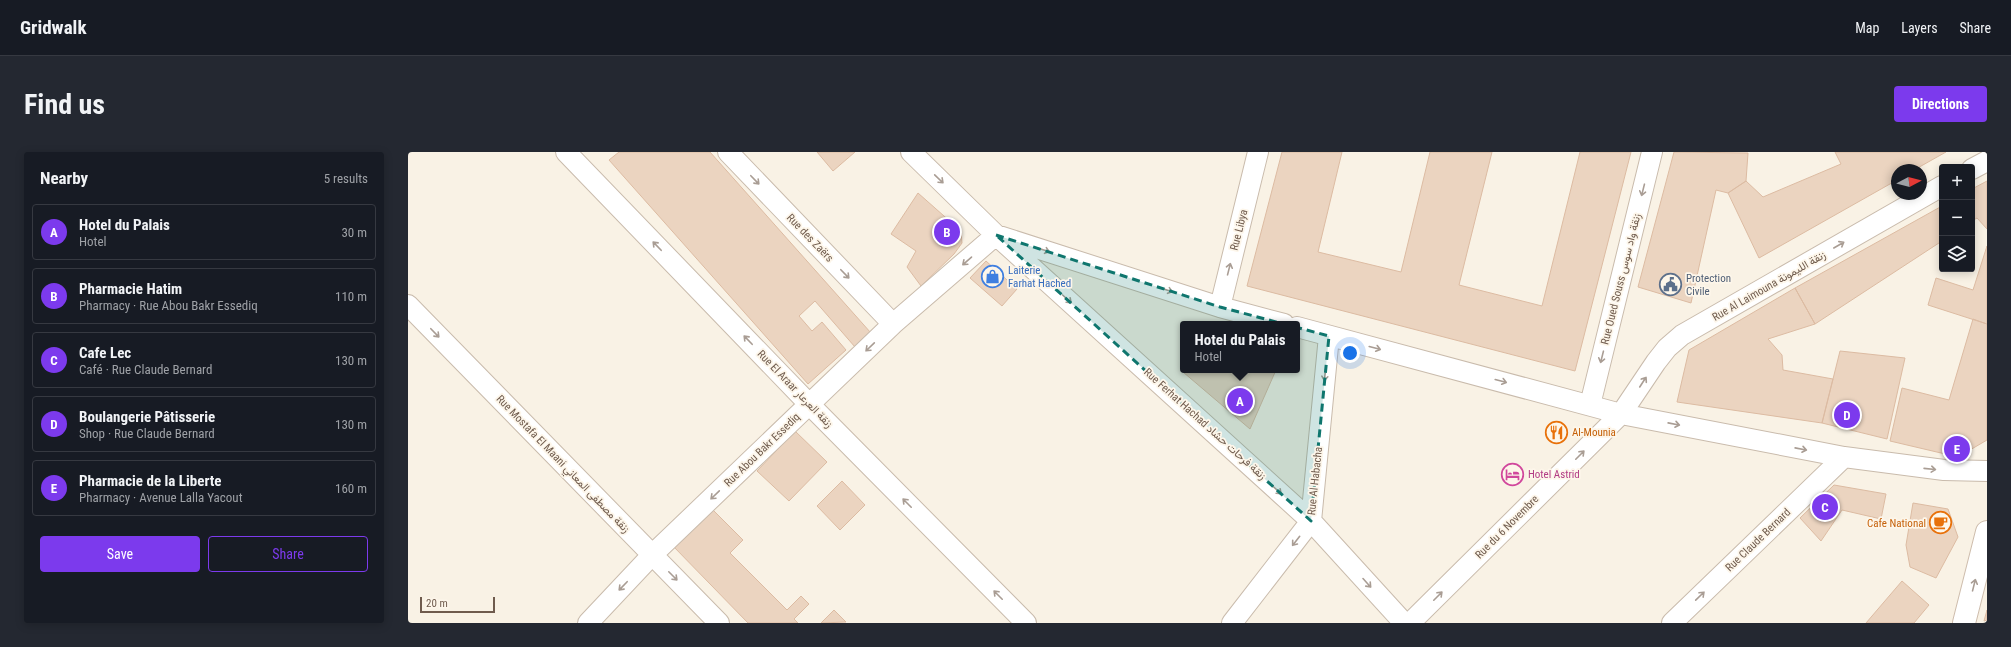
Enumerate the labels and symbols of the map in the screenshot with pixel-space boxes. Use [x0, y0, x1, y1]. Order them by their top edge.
north arrow [1891, 164, 1927, 200]
one-way arrow [934, 174, 944, 184]
one-way arrow [750, 175, 759, 185]
one-way arrow [1639, 183, 1646, 196]
street label: Rue Libya [1228, 208, 1250, 252]
street label: Rue des Zaërs [784, 211, 836, 265]
street label: Rue Oued Souss زنقة واد سوس [1598, 212, 1644, 346]
pin: B [934, 217, 960, 247]
one-way arrow [652, 241, 662, 251]
one-way arrow [1833, 241, 1845, 249]
one-way arrow [1037, 247, 1049, 255]
street label: Rue Al Laimouna زنقة الليمونة [1710, 248, 1828, 324]
one-way arrow [962, 256, 972, 265]
shop icon: Laiterie Farhat Hached [979, 263, 1005, 289]
one-way arrow [1226, 263, 1233, 276]
place label: Laiterie Farhat Hached [1008, 264, 1071, 290]
one-way arrow [840, 269, 849, 279]
public building icon: Protection Civile [1657, 271, 1683, 297]
place label: Protection Civile [1686, 272, 1731, 298]
one-way arrow [1161, 287, 1173, 295]
one-way arrow [1062, 294, 1072, 304]
one-way arrow [430, 328, 440, 338]
one-way arrow [743, 335, 752, 345]
one-way arrow [865, 342, 875, 352]
your location [1340, 343, 1360, 363]
one-way arrow [1369, 345, 1382, 352]
street label: Rue El Araar زنقة العرعار [755, 347, 836, 431]
one-way arrow [1597, 350, 1605, 363]
street label: Rue Ferhat Hachad زنقة فرحات حشاد [1141, 366, 1269, 483]
one-way arrow [1322, 368, 1329, 381]
one-way arrow [1639, 376, 1647, 387]
one-way arrow [1494, 378, 1507, 386]
pin: A [1227, 386, 1253, 416]
street label: Rue Mostafa El Maani زنقة مصطفى المعاني [491, 392, 633, 538]
pin: D [1834, 400, 1860, 430]
street label: Rue Abou Bakr Essediq [721, 411, 803, 489]
restaurant icon: Al-Mounia [1543, 419, 1569, 445]
one-way arrow [1667, 421, 1680, 429]
place label: Al-Mounia [1572, 426, 1616, 439]
pin: E [1944, 434, 1970, 464]
one-way arrow [1794, 445, 1807, 453]
street label: Rue Al Habacha [1305, 446, 1325, 516]
one-way arrow [1575, 450, 1585, 460]
hotel icon: Hotel Astrid [1500, 461, 1526, 487]
one-way arrow [1923, 465, 1936, 473]
place label: Hotel Astrid [1528, 468, 1580, 481]
one-way arrow [1272, 485, 1282, 495]
one-way arrow [710, 490, 720, 500]
pin: C [1812, 492, 1838, 522]
street label: Rue du 6 Novembre [1473, 493, 1541, 561]
one-way arrow [902, 498, 912, 508]
street label: Rue Claude Bernard [1723, 506, 1793, 574]
cafe icon: Cafe National [1928, 510, 1954, 536]
place label: Cafe National [1867, 517, 1926, 530]
one-way arrow [1291, 535, 1300, 546]
one-way arrow [668, 571, 678, 581]
one-way arrow [1363, 578, 1372, 588]
one-way arrow [1970, 579, 1978, 592]
one-way arrow [618, 581, 627, 591]
one-way arrow [993, 590, 1003, 600]
one-way arrow [1433, 591, 1443, 601]
one-way arrow [1695, 591, 1705, 601]
scale bar [420, 595, 495, 614]

